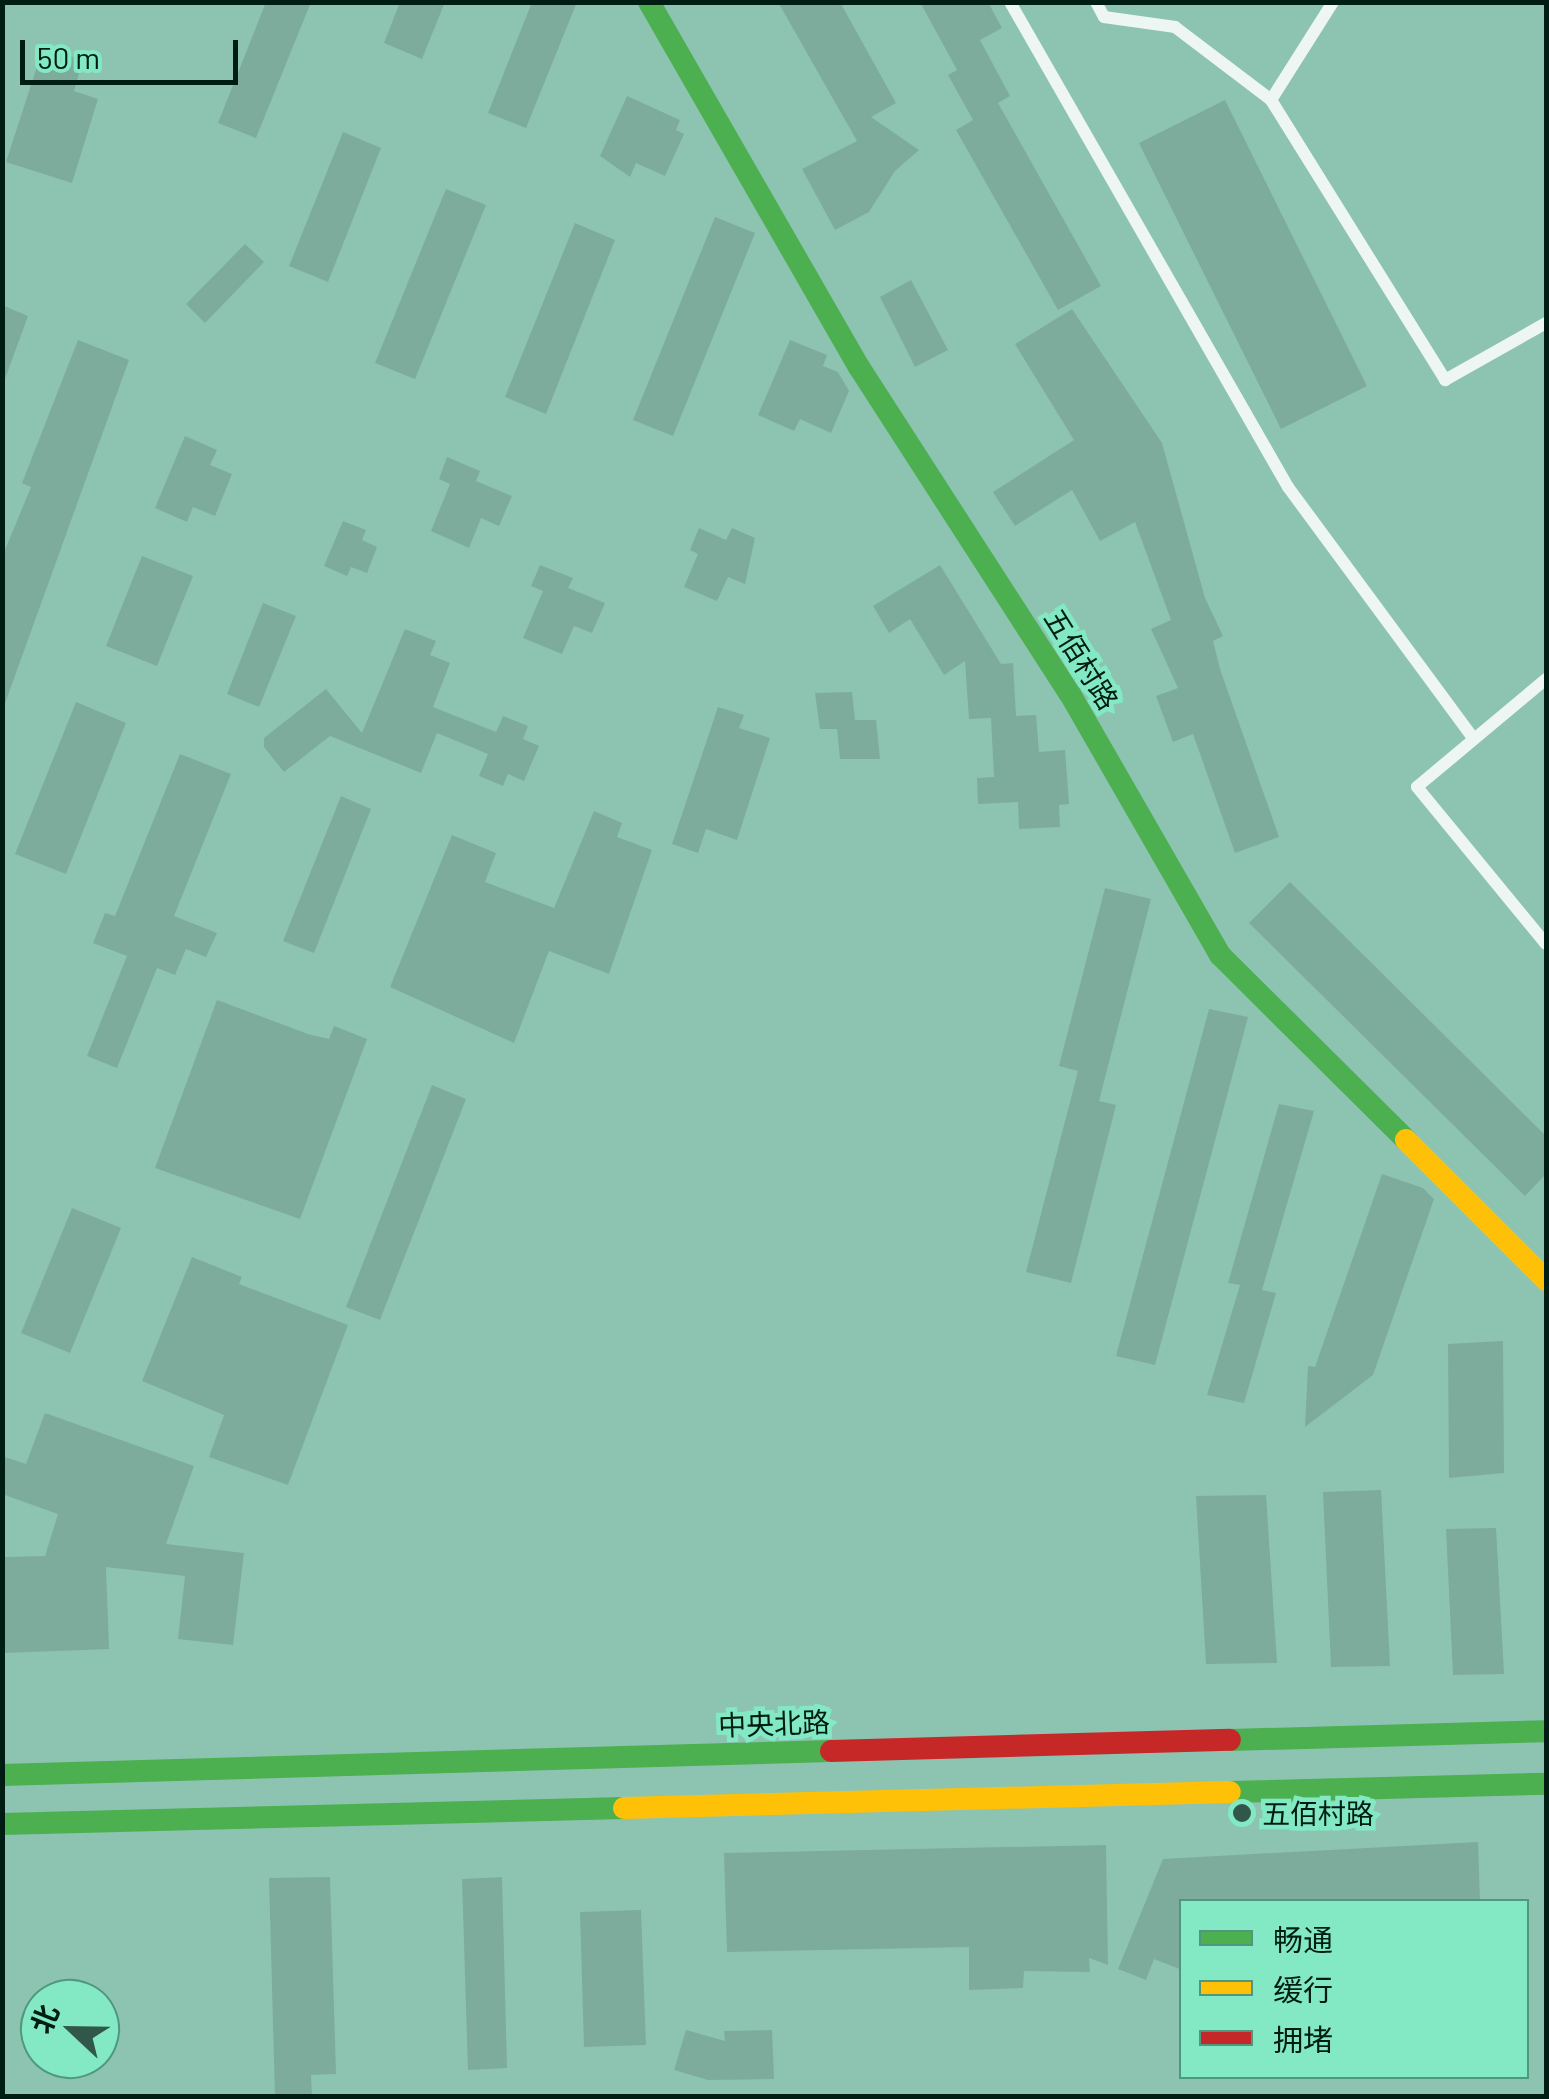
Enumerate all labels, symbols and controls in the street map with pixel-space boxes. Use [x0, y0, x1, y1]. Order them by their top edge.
scale bar [25, 20, 242, 82]
text: 50 m [37, 39, 100, 75]
street label: 五佰村路 [1038, 603, 1126, 715]
street label: 中央北路 [717, 1704, 831, 1742]
place label: 五佰村路 [1262, 1796, 1374, 1830]
marker: 五佰村路 [1231, 1802, 1253, 1824]
legend [1179, 1899, 1529, 2079]
text: 畅通 [1273, 1921, 1333, 1957]
text: 缓行 [1273, 1971, 1333, 2007]
north arrow [20, 1979, 120, 2079]
text: 北 [23, 1999, 65, 2038]
text: 拥堵 [1273, 2021, 1333, 2057]

